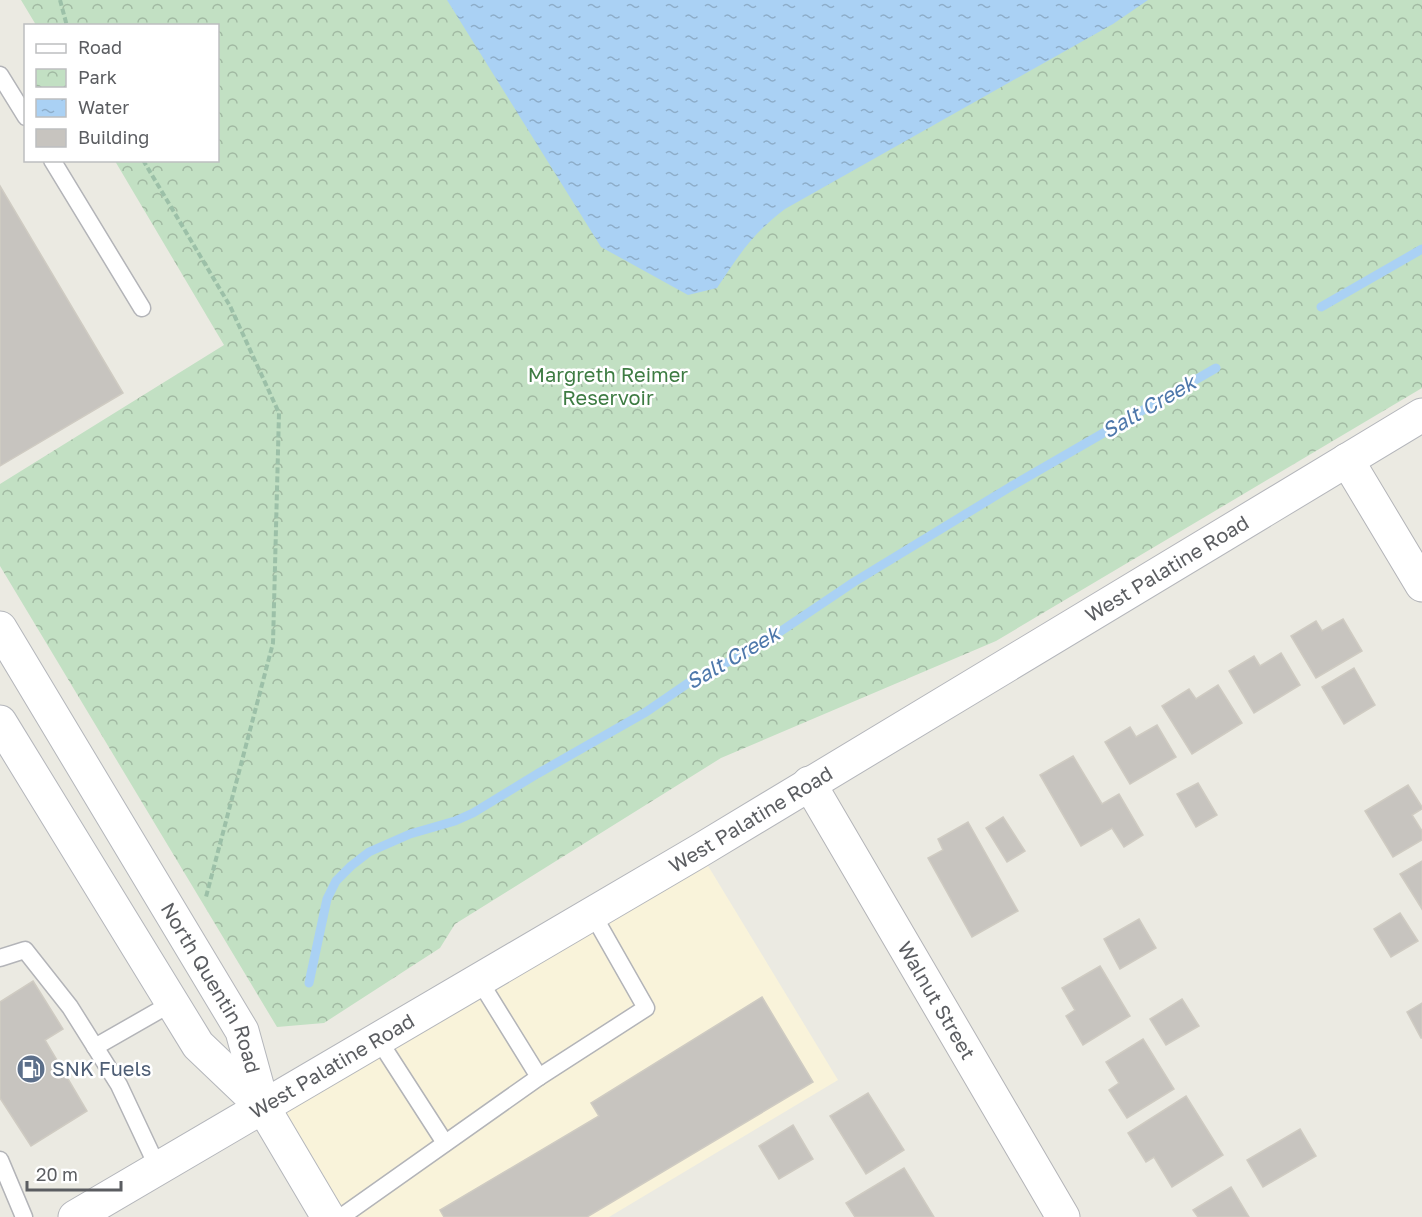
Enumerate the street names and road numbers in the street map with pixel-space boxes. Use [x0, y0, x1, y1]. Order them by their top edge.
street label: West Palatine Road [1080, 509, 1253, 626]
street label: West Palatine Road [664, 760, 836, 877]
street label: North Quentin Road [157, 898, 266, 1076]
street label: Walnut Street [893, 937, 981, 1063]
street label: West Palatine Road [245, 1008, 418, 1123]

